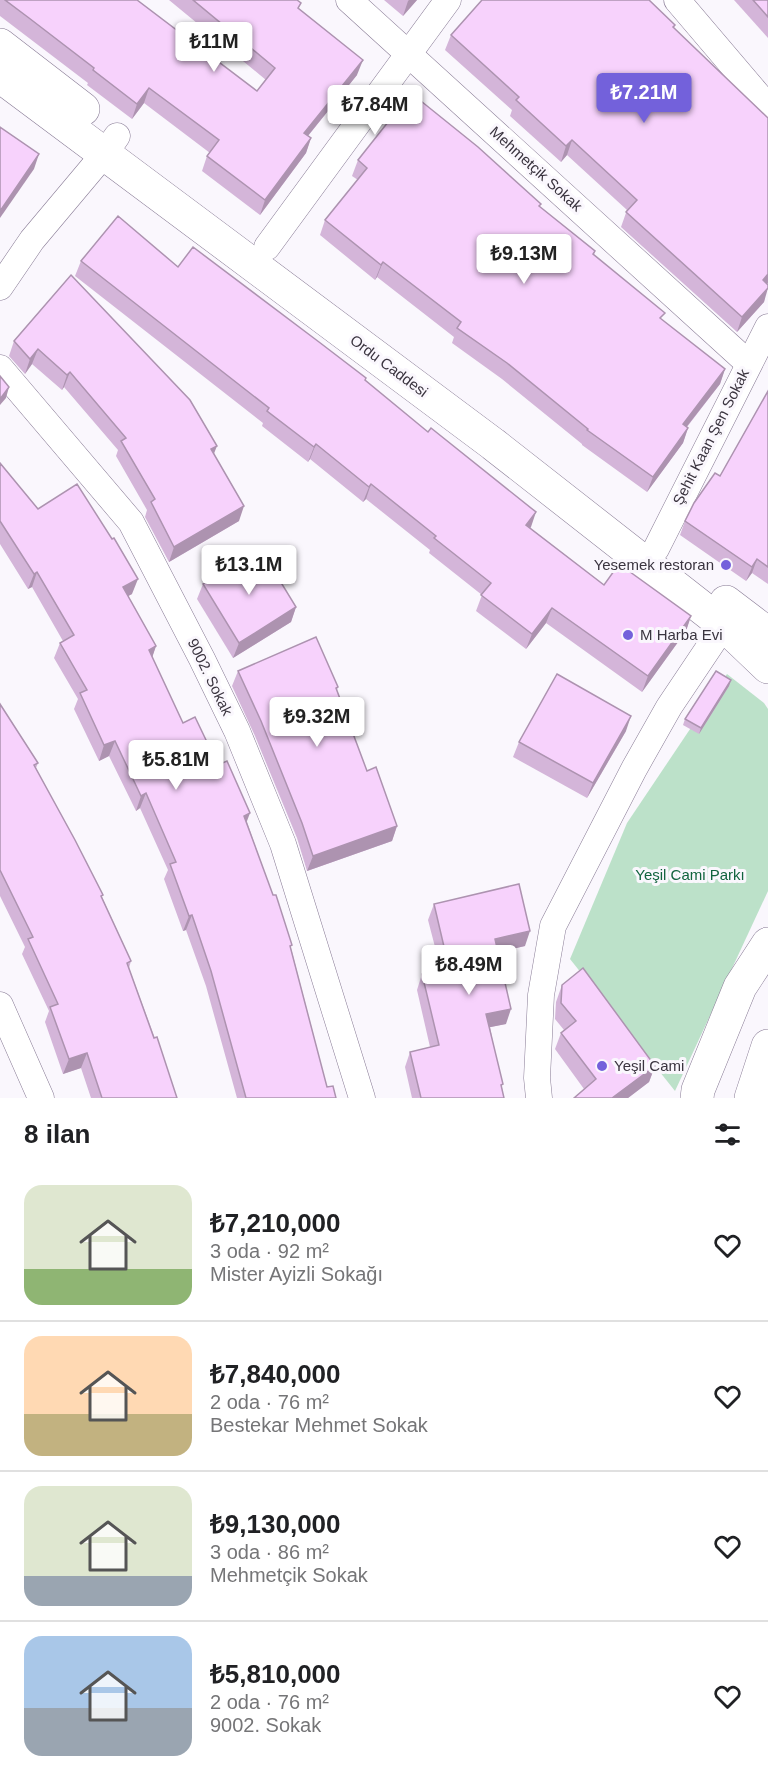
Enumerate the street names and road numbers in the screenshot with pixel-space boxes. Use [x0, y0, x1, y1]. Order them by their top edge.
street label: Mehmetçik Sokak [487, 123, 586, 215]
street label: Ordu Caddesi [347, 331, 431, 400]
street label: Şehit Kaan Şen Sokak [669, 366, 752, 508]
street label: 9002. Sokak [185, 636, 237, 718]

